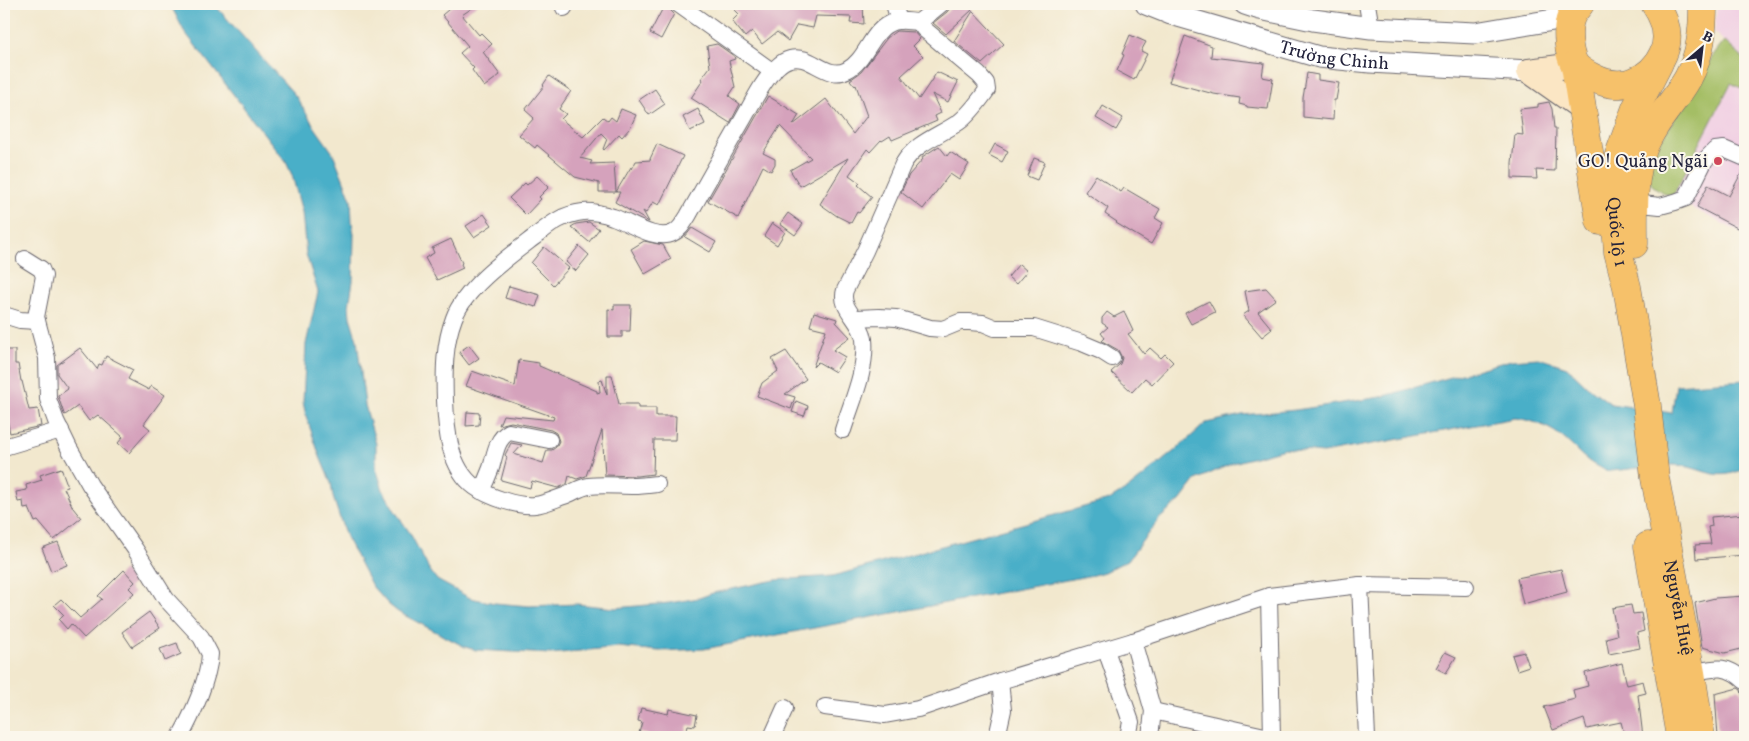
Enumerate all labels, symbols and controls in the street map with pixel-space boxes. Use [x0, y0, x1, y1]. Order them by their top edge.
north arrow [1676, 22, 1726, 72]
text: B [1699, 27, 1716, 48]
street label: Trường Chinh [1276, 35, 1390, 77]
place label: GO! Quảng Ngãi [1578, 150, 1708, 175]
marker: GO! Quảng Ngãi [1712, 155, 1724, 167]
street label: Quốc lộ 1 [1600, 196, 1632, 270]
street label: Nguyễn Huệ [1656, 558, 1699, 658]

